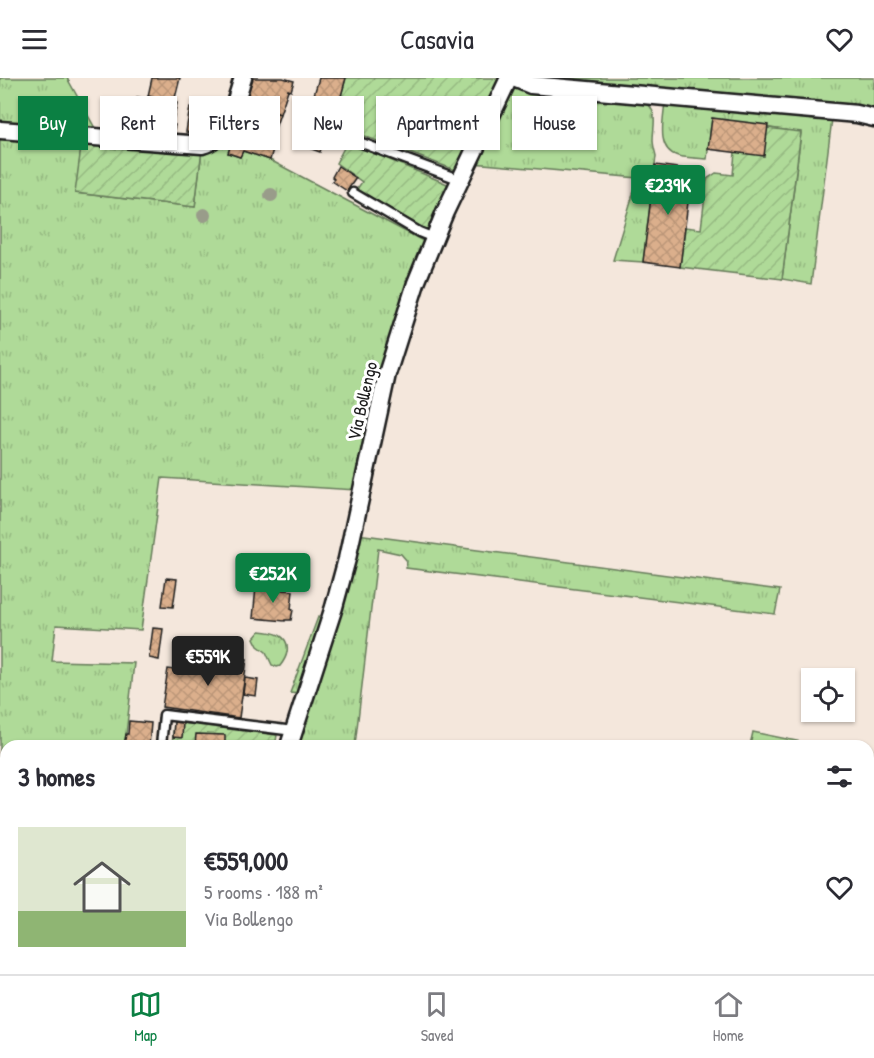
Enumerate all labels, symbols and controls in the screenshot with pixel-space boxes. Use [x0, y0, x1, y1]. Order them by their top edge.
text: Casavia [400, 21, 474, 57]
icon: menu [18, 23, 51, 56]
icon: heart [823, 23, 856, 56]
chip: Buy [18, 96, 88, 150]
chip: Rent [100, 96, 177, 150]
chip: Filters [189, 96, 280, 150]
chip: New [292, 96, 364, 150]
chip: Apartment [376, 96, 500, 150]
chip: House [512, 96, 597, 150]
pin: €239K [626, 165, 710, 216]
text: €239K [645, 171, 691, 198]
street label: Via Bollengo [341, 359, 383, 443]
pin: €252K [231, 553, 315, 604]
text: €252K [249, 559, 297, 586]
pin: €559K [166, 636, 250, 687]
text: €559K [186, 642, 230, 669]
map controls [801, 668, 855, 722]
button: locate [801, 668, 855, 722]
text: 3 homes [18, 759, 95, 794]
icon: filters [823, 760, 856, 793]
text: €559,000 [204, 843, 288, 878]
icon: home [66, 851, 138, 923]
icon: heart [823, 871, 856, 904]
text: 5 rooms · 188 m² [204, 878, 323, 905]
text: Via Bollengo [204, 905, 293, 932]
tab: Map [129, 988, 162, 1046]
tab: Saved [420, 988, 453, 1046]
tab: Home [712, 988, 745, 1046]

